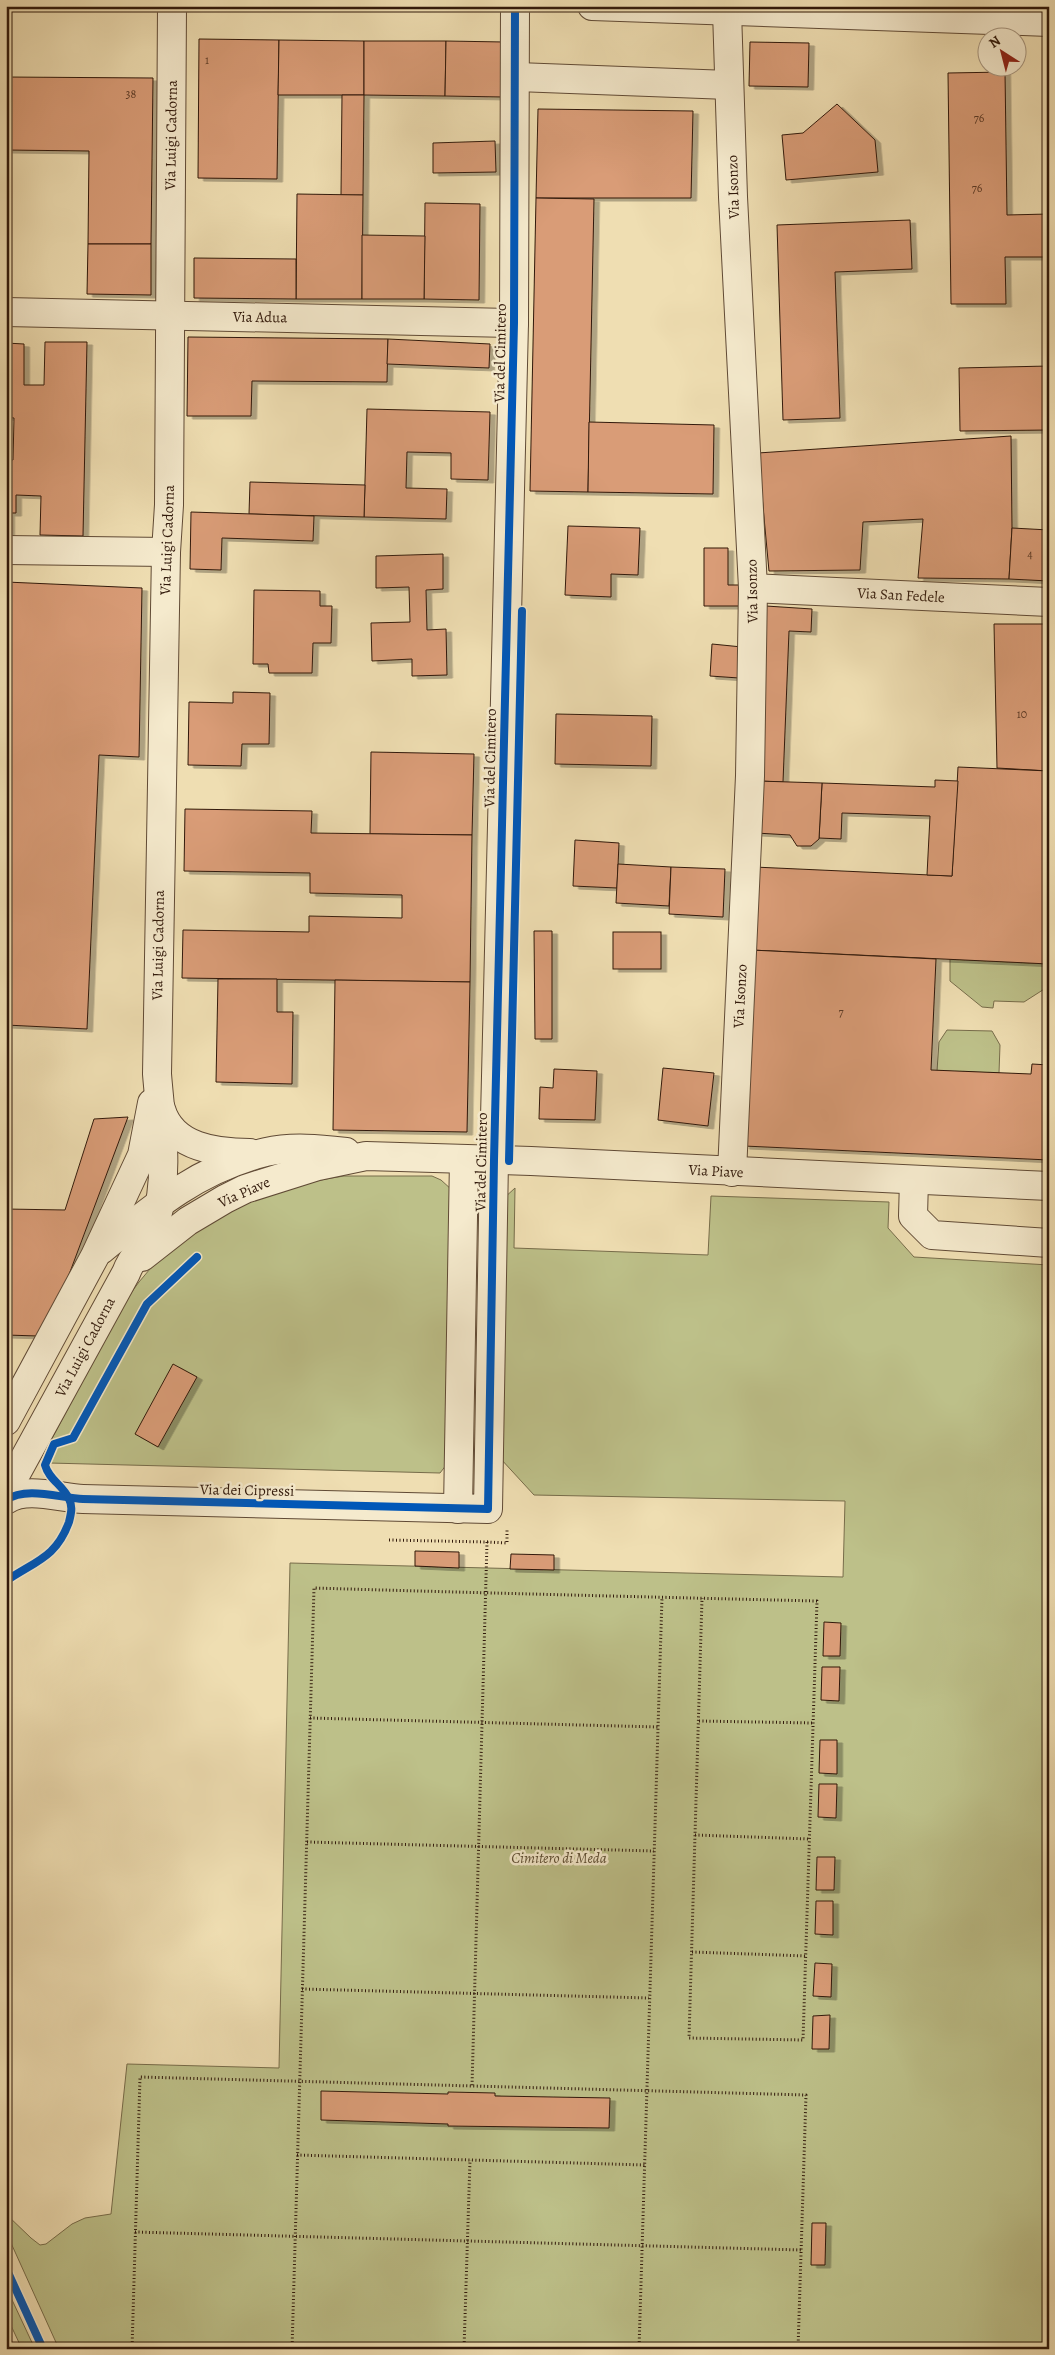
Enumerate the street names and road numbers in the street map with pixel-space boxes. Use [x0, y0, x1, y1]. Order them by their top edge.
street label: Via Luigi Cadorna [160, 80, 182, 191]
street label: Via Isonzo [722, 155, 744, 220]
street label: Via del Cimitero [489, 303, 511, 404]
street label: Via Adua [232, 307, 287, 327]
street label: Via Luigi Cadorna [155, 485, 179, 596]
street label: Via Isonzo [741, 559, 763, 624]
street label: Via San Fedele [856, 583, 945, 607]
street label: Via del Cimitero [479, 708, 501, 809]
street label: Via Luigi Cadorna [147, 890, 169, 1001]
street label: Via Isonzo [728, 964, 752, 1029]
street label: Via del Cimitero [470, 1112, 492, 1213]
street label: Via Piave [687, 1160, 744, 1182]
street label: Via Piave [214, 1172, 273, 1213]
street label: Via Luigi Cadorna [50, 1294, 120, 1401]
street label: Via dei Cipressi [199, 1479, 294, 1501]

